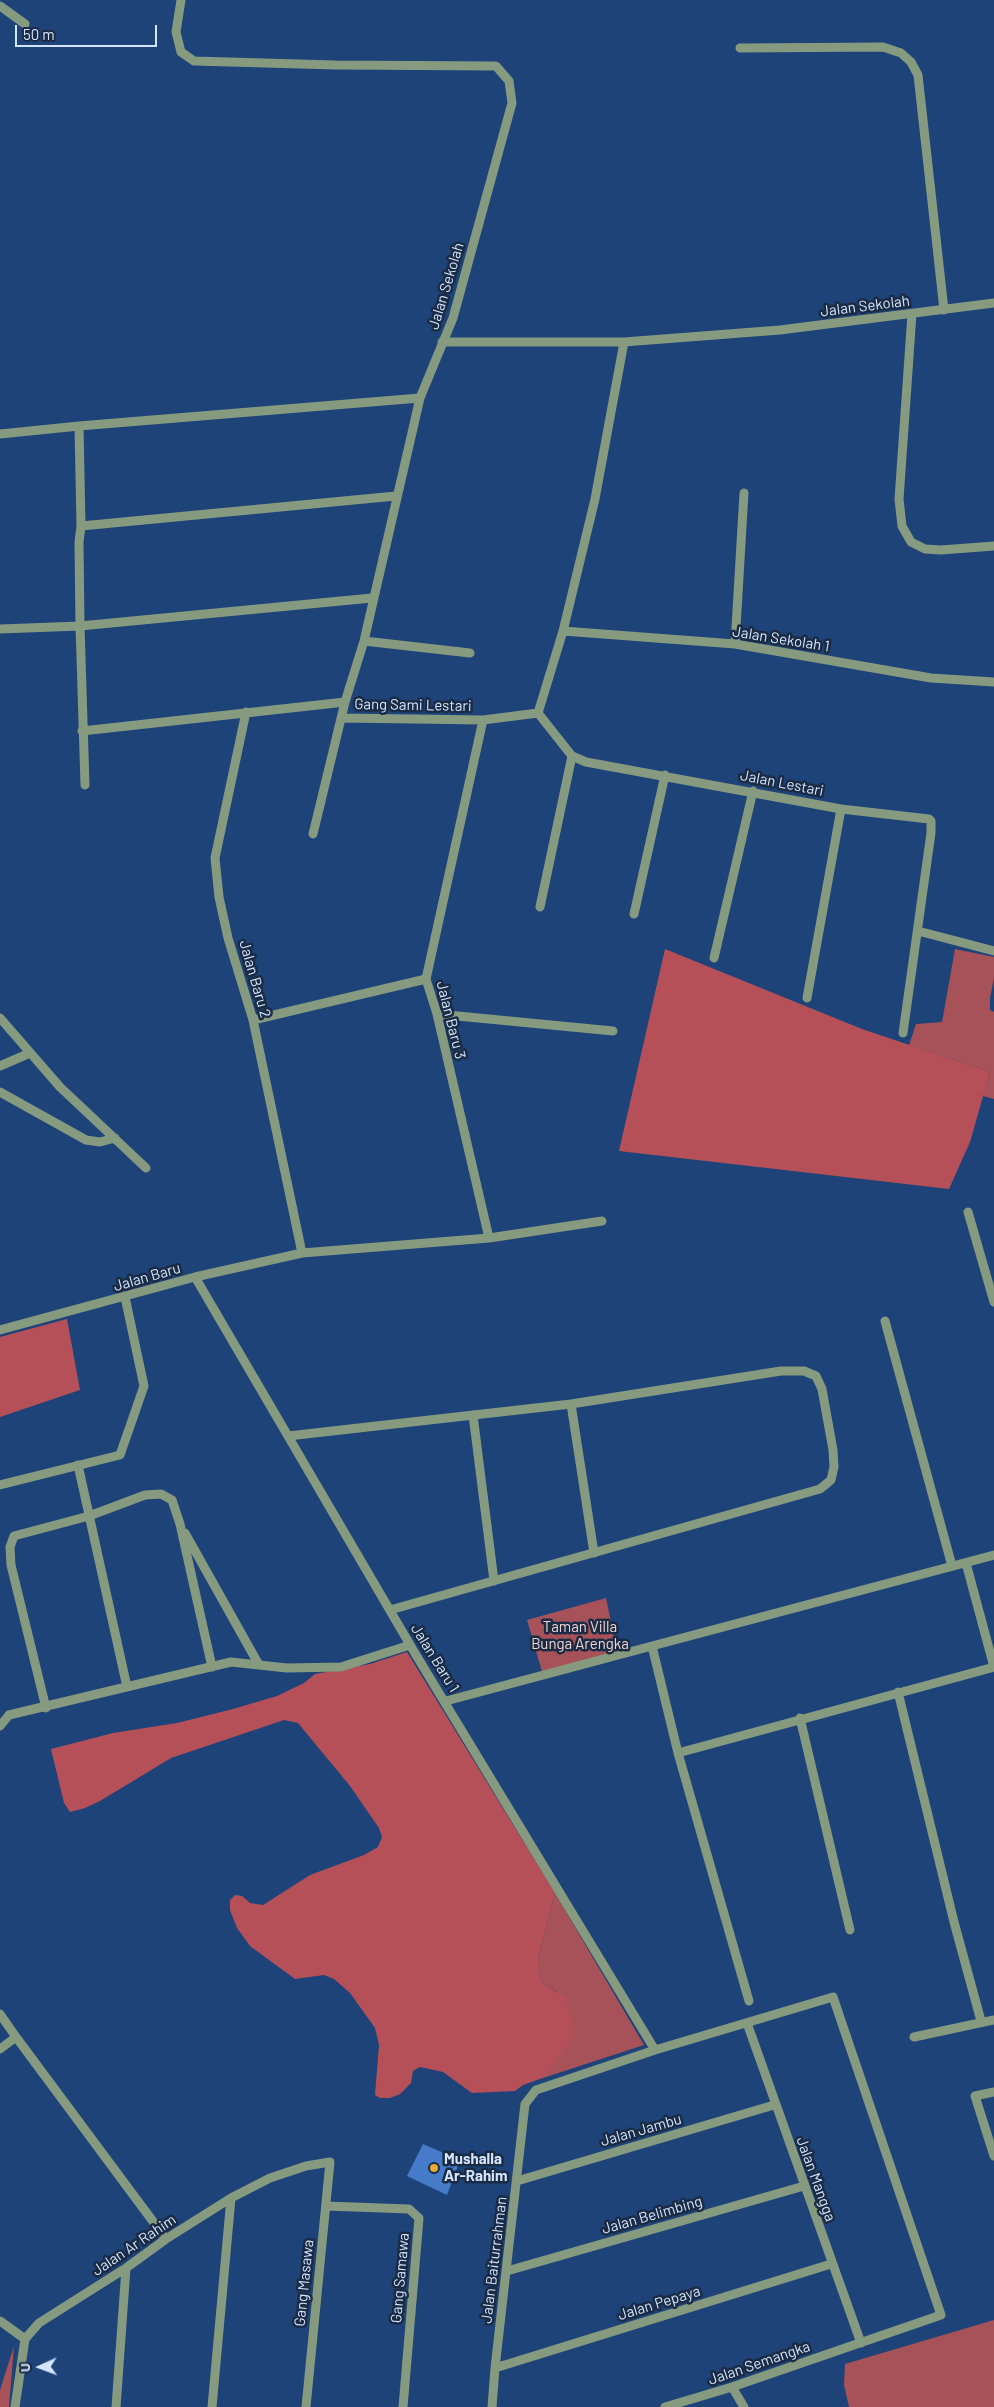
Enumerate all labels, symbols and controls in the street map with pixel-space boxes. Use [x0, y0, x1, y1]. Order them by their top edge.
scale bar [18, 15, 160, 47]
text: 50 m [23, 25, 55, 43]
street label: Jalan Sekolah [424, 240, 468, 332]
street label: Jalan Sekolah [819, 292, 911, 320]
street label: Jalan Sekolah 1 [731, 622, 831, 656]
street label: Gang Sami Lestari [354, 695, 472, 715]
street label: Jalan Lestari [739, 766, 825, 800]
street label: Jalan Baru 2 [235, 938, 275, 1020]
street label: Jalan Baru 3 [433, 979, 469, 1061]
street label: Jalan Baru [111, 1259, 183, 1295]
park label: Taman Villa Bunga Arengka [531, 1618, 629, 1653]
street label: Jalan Baru 1 [407, 1620, 463, 1696]
street label: Jalan Jambu [598, 2110, 684, 2150]
street label: Jalan Mangga [792, 2134, 840, 2224]
place label: Mushalla Ar-Rahim [444, 2150, 507, 2185]
marker: Mushalla Ar-Rahim [428, 2162, 440, 2174]
street label: Jalan Belimbing [600, 2192, 704, 2238]
street label: Jalan Baiturrahman [477, 2196, 511, 2324]
street label: Jalan Ar Rahim [89, 2210, 179, 2280]
street label: Gang Samawa [387, 2232, 413, 2324]
street label: Gang Masawa [290, 2239, 318, 2327]
street label: Jalan Pepaya [616, 2282, 702, 2324]
street label: Jalan Semangka [706, 2337, 812, 2389]
north arrow [15, 2342, 65, 2392]
text: U [16, 2363, 33, 2372]

